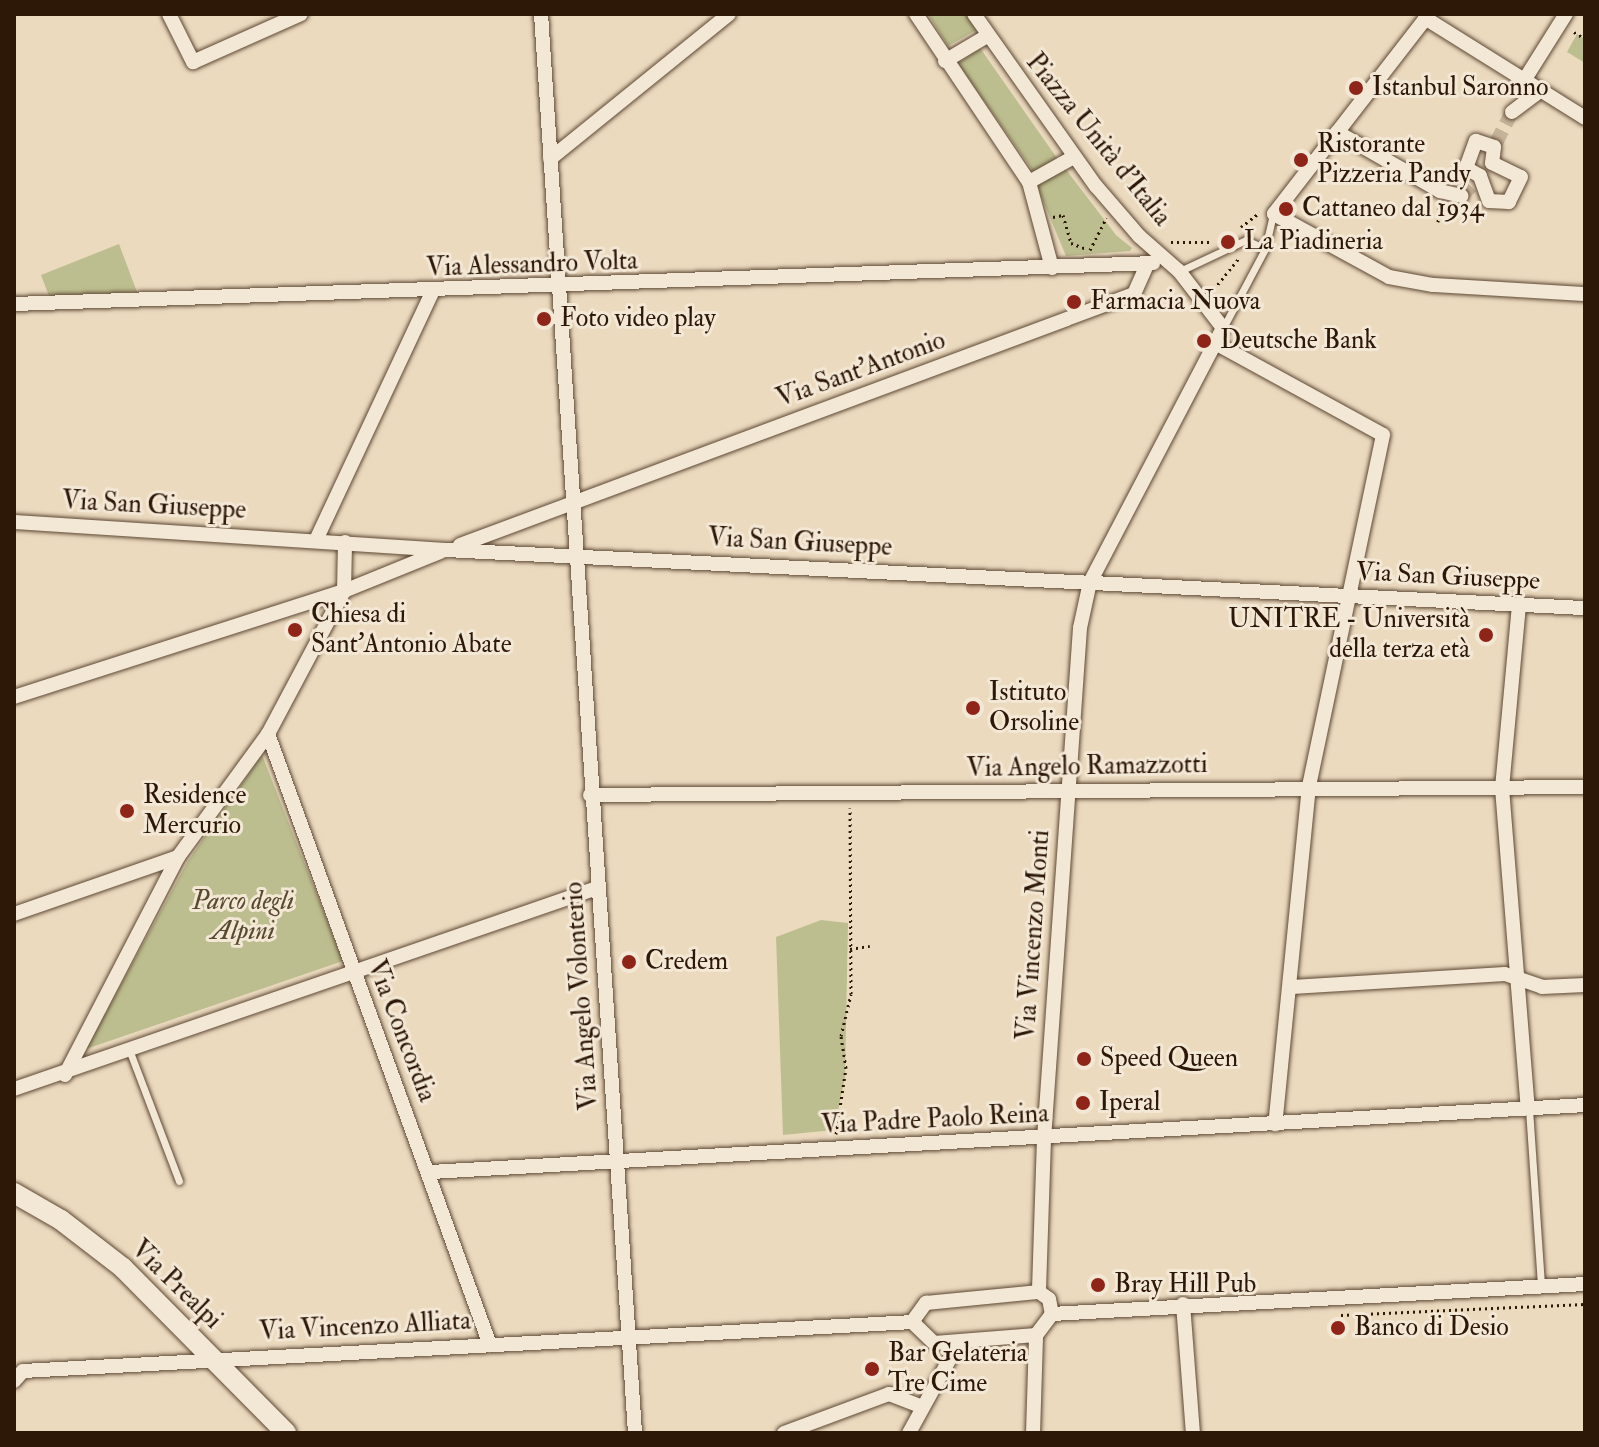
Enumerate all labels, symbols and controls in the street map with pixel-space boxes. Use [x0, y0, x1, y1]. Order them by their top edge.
street label: Piazza Unità d'Italia [1019, 47, 1177, 233]
place label: Istanbul Saronno [1372, 72, 1549, 104]
marker: Istanbul Saronno [1347, 79, 1365, 97]
place label: Ristorante Pizzeria Pandy [1317, 129, 1471, 190]
marker: Ristorante Pizzeria Pandy [1292, 151, 1310, 169]
place label: Cattaneo dal 1934 [1302, 193, 1483, 225]
marker: Cattaneo dal 1934 [1277, 200, 1295, 218]
place label: La Piadineria [1244, 226, 1383, 258]
marker: La Piadineria [1219, 233, 1237, 251]
street label: Via Alessandro Volta [426, 246, 638, 284]
place label: Farmacia Nuova [1090, 286, 1261, 318]
marker: Farmacia Nuova [1065, 293, 1083, 311]
place label: Foto video play [560, 303, 716, 335]
marker: Foto video play [535, 310, 553, 328]
street label: Via Sant'Antonio [772, 325, 950, 415]
place label: Deutsche Bank [1220, 325, 1377, 357]
marker: Deutsche Bank [1195, 332, 1213, 350]
street label: Via San Giuseppe [61, 486, 247, 526]
street label: Via San Giuseppe [707, 523, 893, 563]
street label: Via San Giuseppe [1355, 557, 1541, 597]
place label: Chiesa di Sant'Antonio Abate [311, 599, 512, 660]
place label: UNITRE - Università della terza età [1228, 604, 1470, 666]
marker: Chiesa di Sant'Antonio Abate [286, 621, 304, 639]
marker: UNITRE - Università della terza età [1477, 626, 1495, 644]
place label: Istituto Orsoline [989, 677, 1079, 738]
marker: Istituto Orsoline [964, 699, 982, 717]
street label: Via Angelo Ramazzotti [966, 749, 1208, 785]
place label: Residence Mercurio [143, 780, 246, 842]
marker: Residence Mercurio [118, 802, 136, 820]
street label: Via Vincenzo Monti [1011, 829, 1057, 1041]
street label: Via Angelo Volonterio [558, 881, 606, 1111]
park label: Parco degli Alpini [192, 886, 294, 948]
place label: Credem [645, 946, 728, 978]
marker: Credem [620, 953, 638, 971]
street label: Via Concordia [360, 956, 442, 1106]
place label: Speed Queen [1100, 1043, 1238, 1075]
marker: Speed Queen [1075, 1050, 1093, 1068]
place label: Iperal [1099, 1087, 1160, 1119]
marker: Iperal [1074, 1094, 1092, 1112]
street label: Via Padre Paolo Reina [820, 1098, 1050, 1142]
street label: Via Prealpi [124, 1234, 228, 1336]
place label: Bray Hill Pub [1114, 1269, 1256, 1301]
marker: Bray Hill Pub [1089, 1276, 1107, 1294]
street label: Via Vincenzo Alliata [258, 1306, 472, 1348]
place label: Banco di Desio [1354, 1312, 1509, 1344]
marker: Banco di Desio [1329, 1319, 1347, 1337]
place label: Bar Gelateria Tre Cime [888, 1338, 1028, 1400]
marker: Bar Gelateria Tre Cime [863, 1360, 881, 1378]

